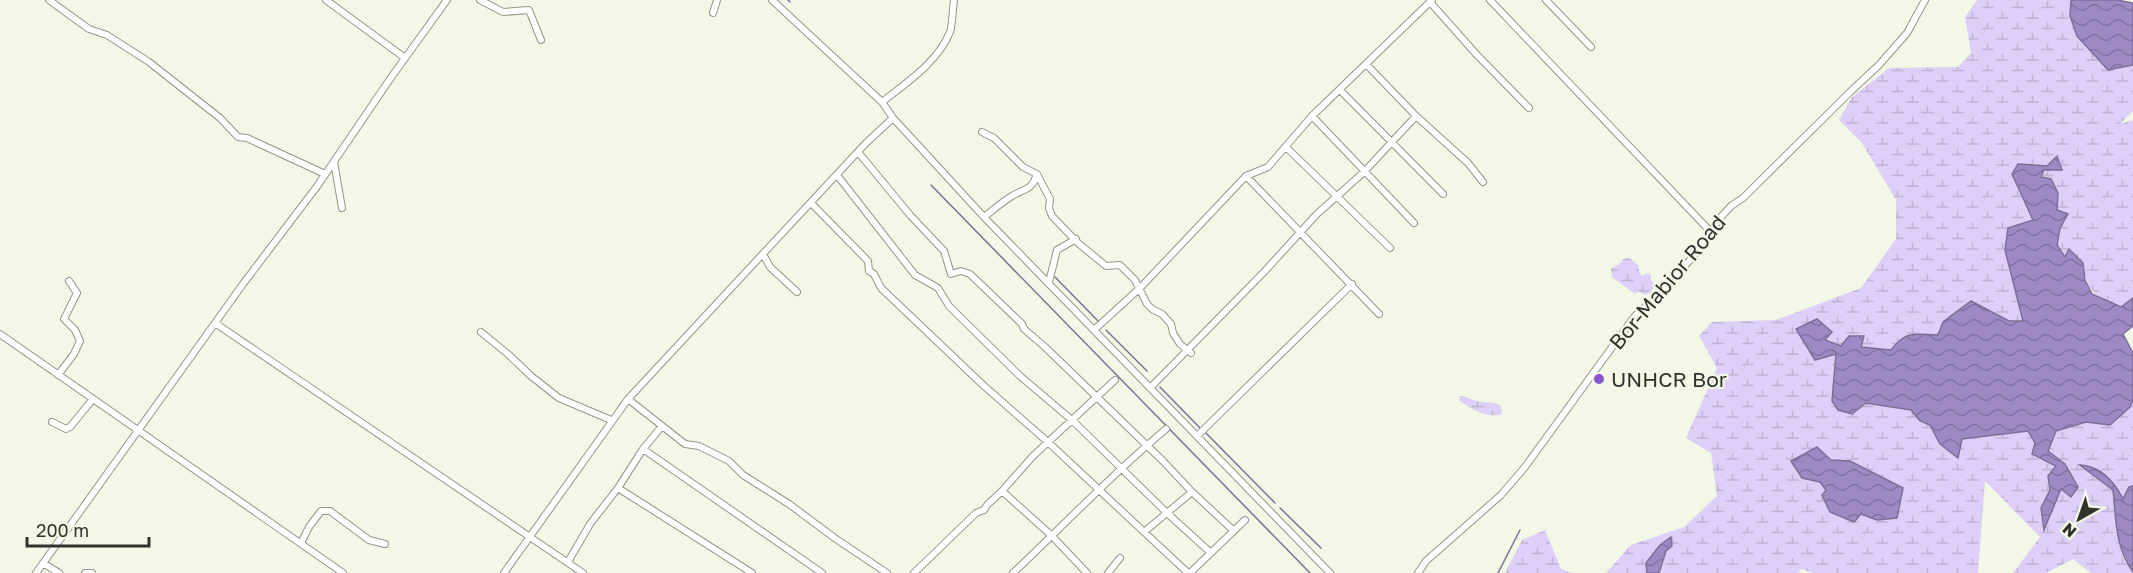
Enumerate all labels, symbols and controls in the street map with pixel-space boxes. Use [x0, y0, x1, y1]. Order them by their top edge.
street label: Bor-Mabior Road [1603, 209, 1731, 355]
place label: UNHCR Bor [1611, 366, 1727, 392]
marker: UNHCR Bor [1592, 372, 1606, 386]
north arrow [2049, 489, 2109, 549]
scale bar [27, 510, 148, 548]
text: 200 m [36, 519, 89, 541]
text: N [2058, 519, 2080, 542]

